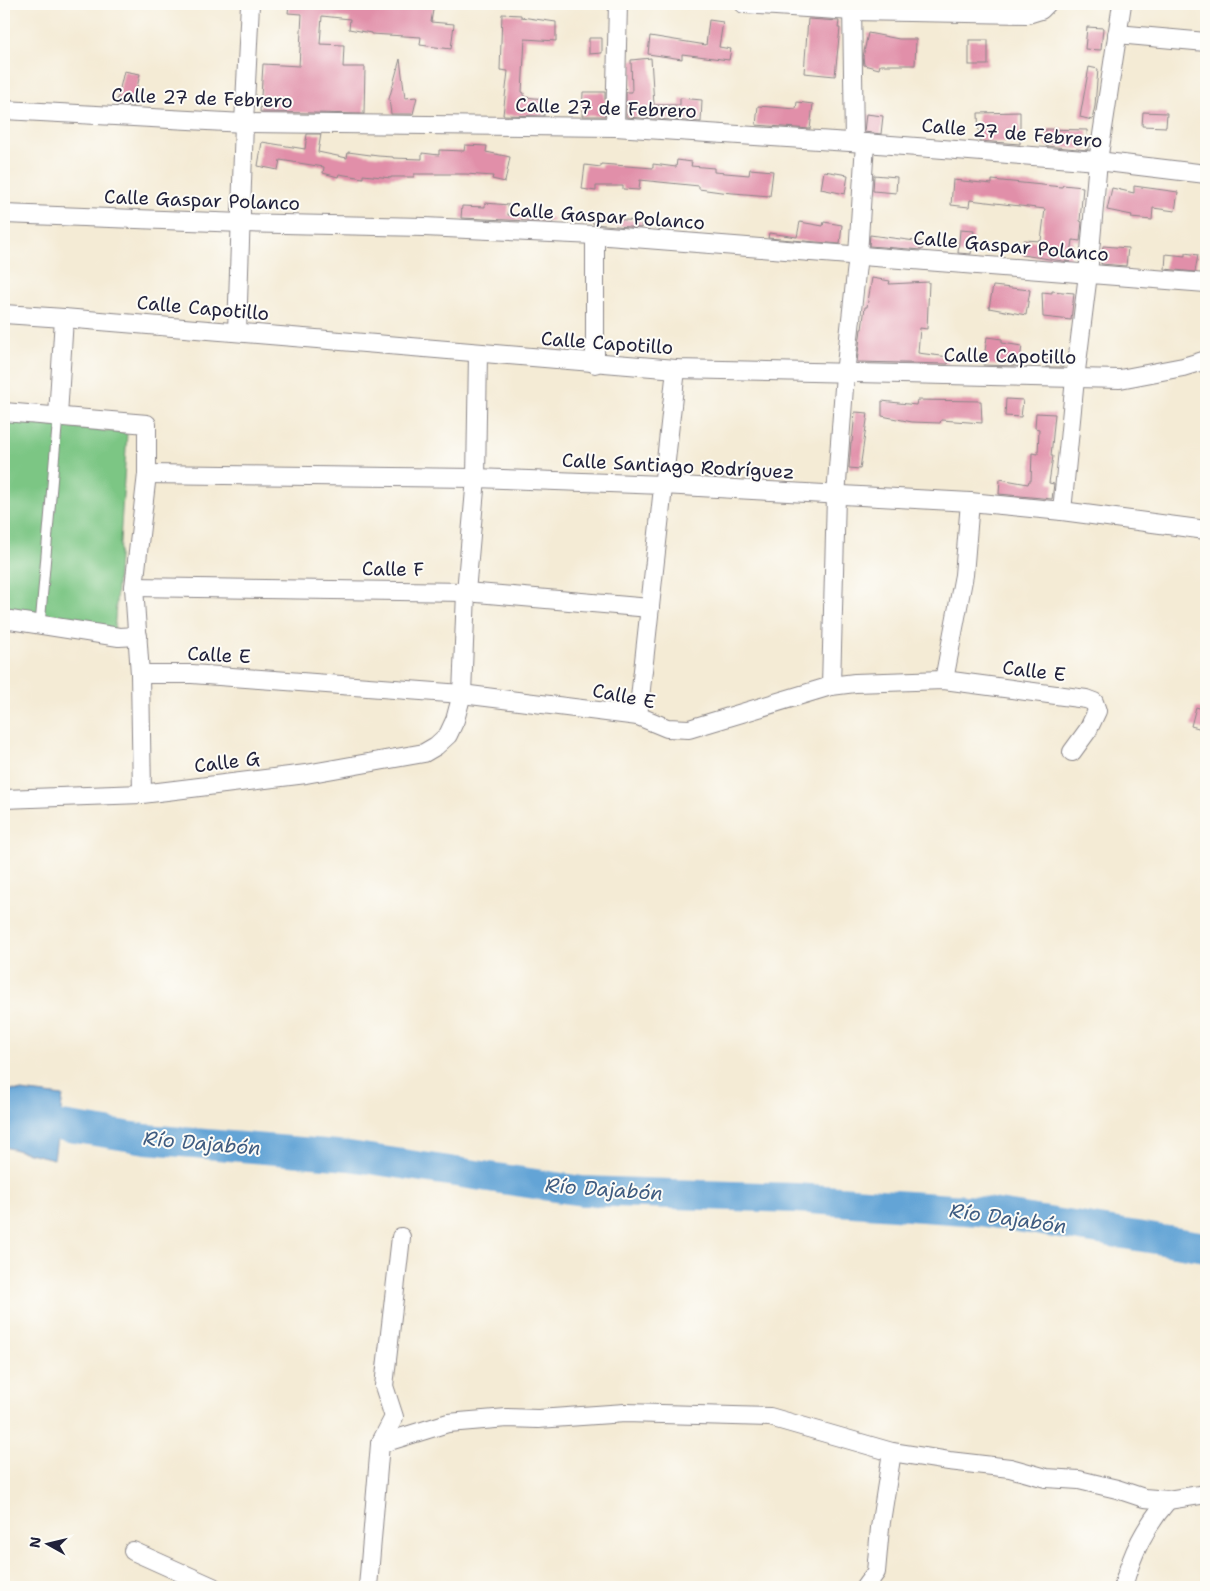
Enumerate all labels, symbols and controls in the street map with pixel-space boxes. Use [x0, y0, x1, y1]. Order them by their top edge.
street label: Calle 27 de Febrero [111, 82, 293, 114]
street label: Calle 27 de Febrero [515, 92, 697, 124]
street label: Calle 27 de Febrero [920, 113, 1104, 153]
street label: Calle Gaspar Polanco [104, 184, 300, 216]
street label: Calle Gaspar Polanco [508, 197, 706, 235]
street label: Calle Gaspar Polanco [912, 225, 1110, 267]
street label: Calle Capotillo [136, 290, 270, 326]
street label: Calle Capotillo [540, 326, 674, 360]
street label: Calle Capotillo [943, 342, 1077, 370]
street label: Calle Santiago Rodríguez [561, 447, 795, 485]
street label: Calle F [362, 556, 424, 582]
street label: Calle E [187, 641, 251, 669]
street label: Calle E [1001, 655, 1067, 687]
street label: Calle E [590, 678, 658, 714]
street label: Calle G [193, 746, 261, 778]
water label: Río Dajabón [142, 1125, 262, 1161]
water label: Río Dajabón [544, 1172, 664, 1206]
water label: Río Dajabón [948, 1197, 1068, 1239]
north arrow [22, 1518, 72, 1568]
text: N [25, 1535, 45, 1549]

